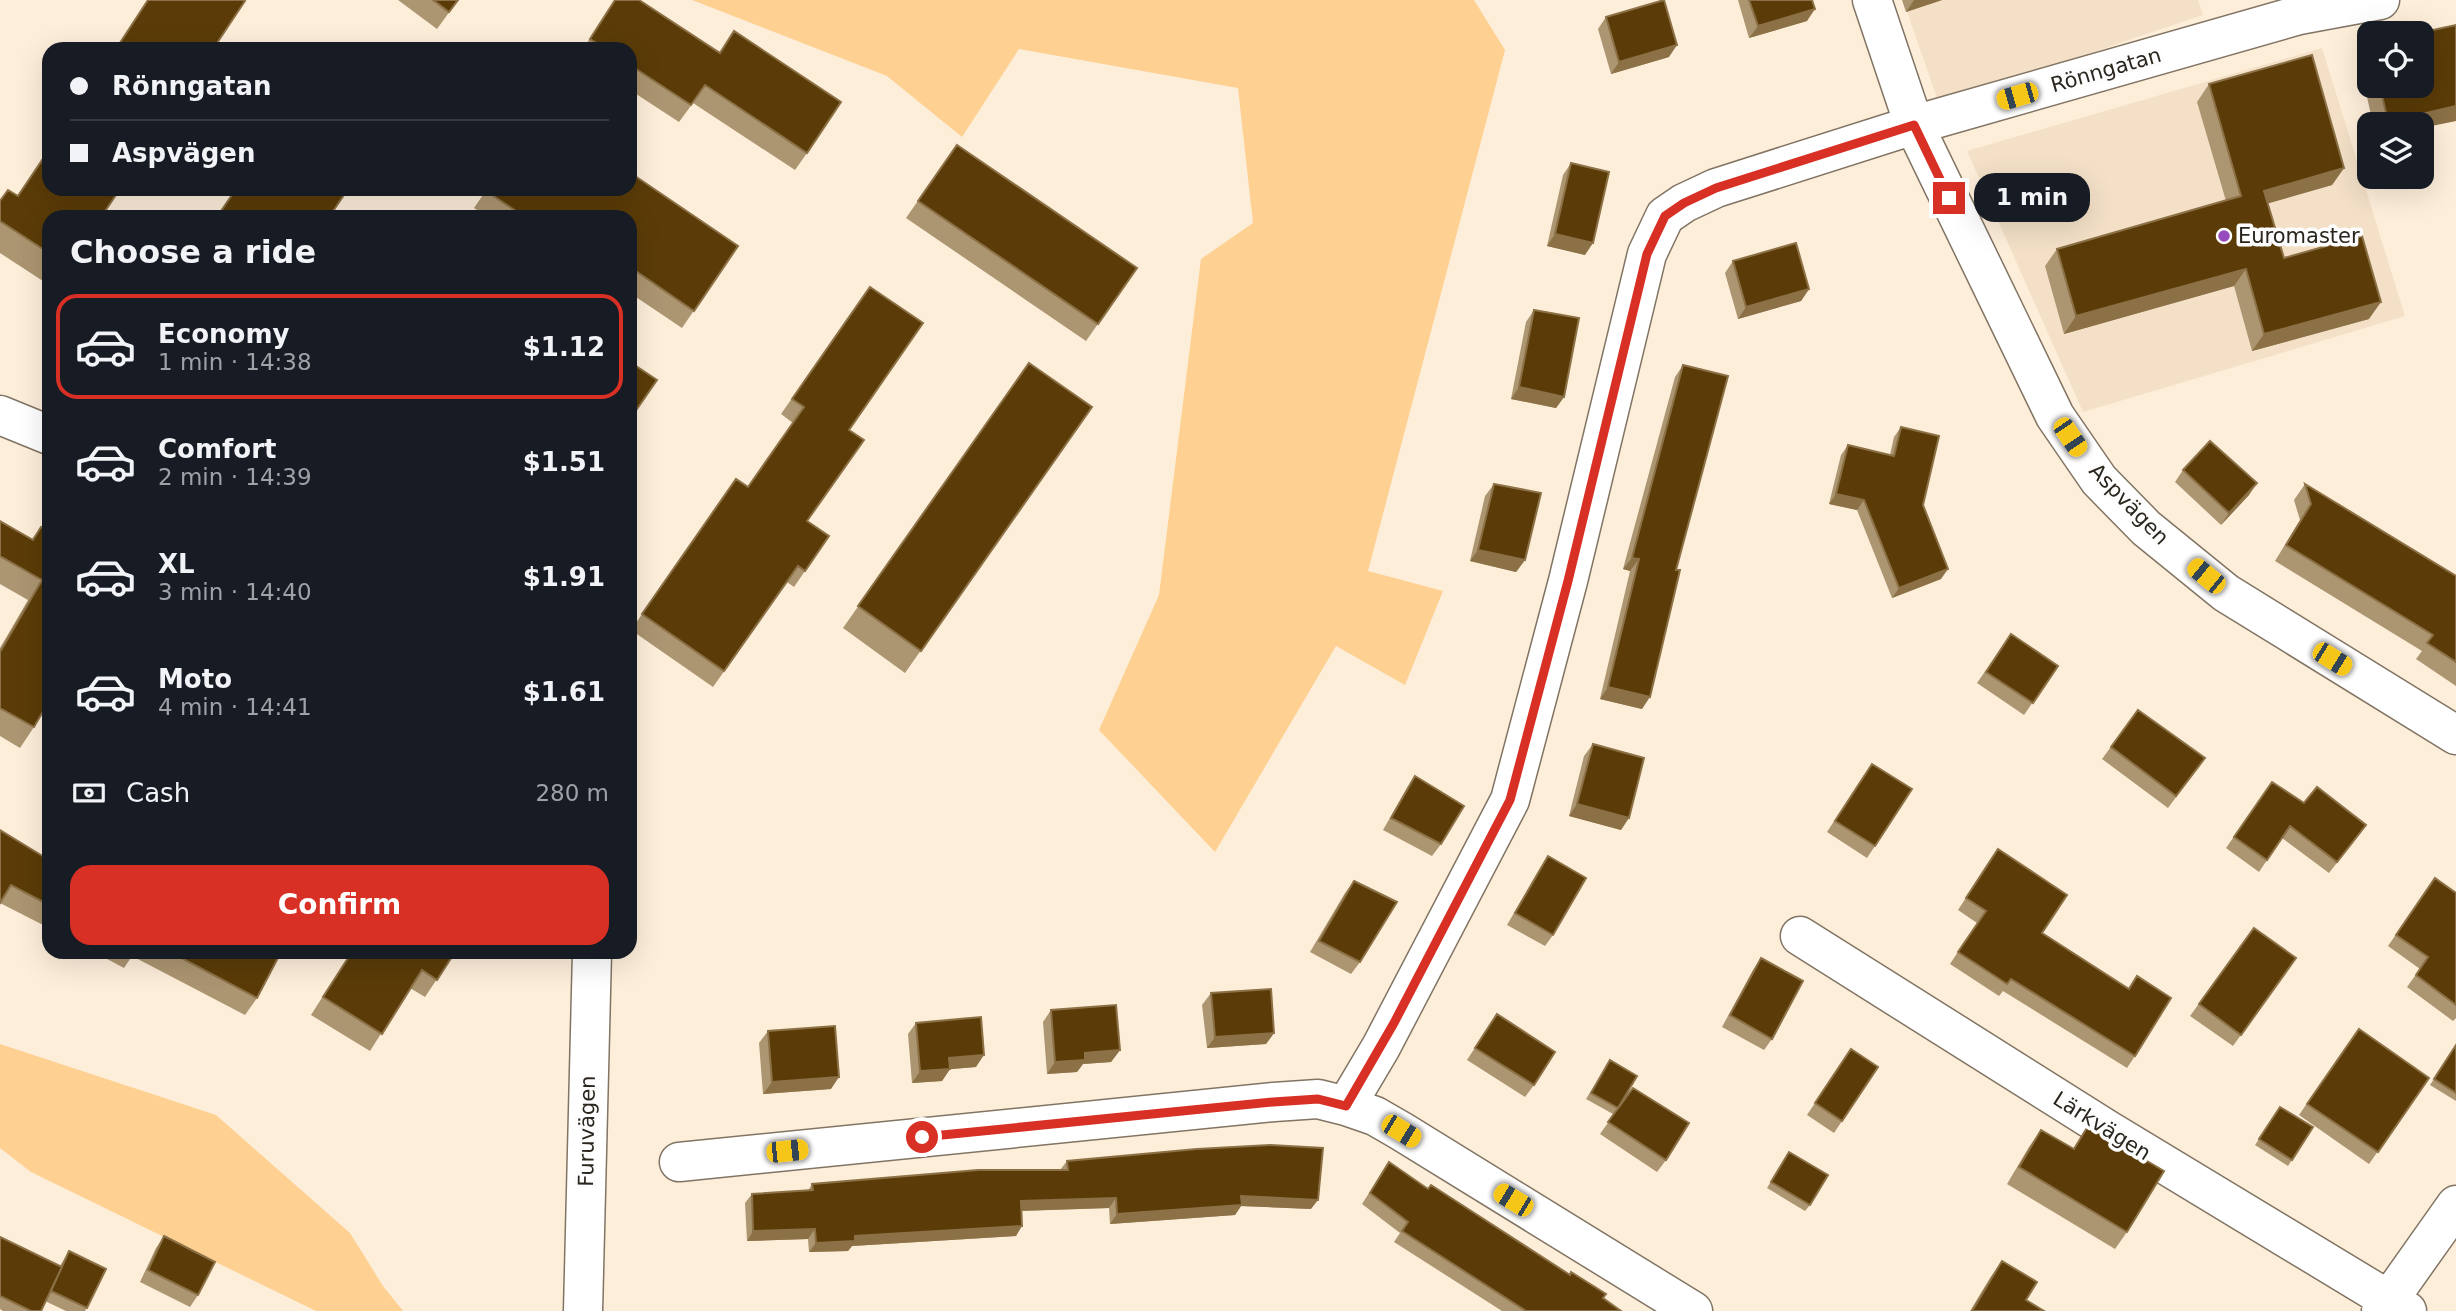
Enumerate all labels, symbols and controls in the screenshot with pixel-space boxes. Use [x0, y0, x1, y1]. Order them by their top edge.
map controls [2357, 21, 2434, 189]
button: locate [2357, 21, 2434, 98]
street label: Rönngatan [2048, 43, 2164, 97]
text: Rönngatan [112, 71, 272, 101]
car [1994, 80, 2041, 112]
button: layers [2357, 112, 2434, 189]
text: Aspvägen [112, 138, 255, 168]
callout: 1 min [1974, 174, 2089, 222]
route end [1933, 182, 1965, 214]
text: 1 min [1996, 184, 2068, 210]
place label: Euromaster [2238, 224, 2360, 248]
marker: Euromaster [2216, 228, 2232, 244]
text: Choose a ride [70, 233, 316, 271]
icon: car [74, 315, 137, 378]
text: Economy [158, 319, 289, 349]
text: $1.12 [523, 332, 605, 362]
text: 1 min · 14:38 [158, 349, 312, 375]
car [2050, 414, 2091, 460]
icon: car [74, 430, 137, 493]
text: Comfort [158, 434, 276, 464]
text: $1.51 [523, 447, 605, 477]
street label: Aspvägen [2084, 458, 2174, 550]
text: 2 min · 14:39 [158, 464, 312, 490]
icon: car [74, 545, 137, 608]
text: XL [158, 549, 195, 579]
car [2184, 555, 2229, 597]
text: $1.91 [523, 562, 605, 592]
text: 3 min · 14:40 [158, 579, 312, 605]
car [2309, 639, 2356, 679]
icon: car [74, 660, 137, 723]
text: Moto [158, 664, 232, 694]
text: $1.61 [523, 677, 605, 707]
text: 4 min · 14:41 [158, 694, 312, 720]
icon: cash [70, 774, 108, 812]
text: Cash [126, 778, 190, 808]
text: 280 m [535, 780, 609, 806]
button: Confirm [70, 865, 609, 945]
street label: Furuvägen [574, 1075, 600, 1187]
street label: Lärkvägen [2049, 1087, 2155, 1165]
car [1378, 1111, 1425, 1151]
route start [906, 1121, 938, 1153]
car [766, 1138, 809, 1164]
car [1490, 1180, 1537, 1220]

